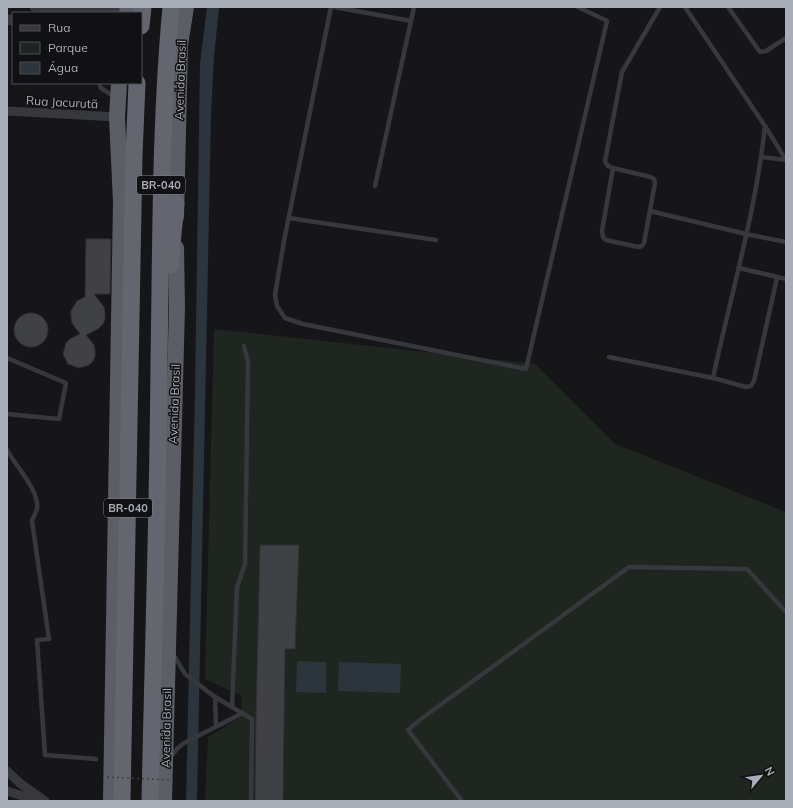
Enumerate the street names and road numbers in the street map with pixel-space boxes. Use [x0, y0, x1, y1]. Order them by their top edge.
street label: Avenida Brasil [171, 40, 189, 120]
street label: Rua Jacurutã [26, 93, 98, 111]
road number: BR-040 [137, 176, 185, 194]
street label: Avenida Brasil [165, 364, 183, 444]
road number: BR-040 [104, 499, 152, 517]
street label: Avenida Brasil [158, 688, 174, 768]

